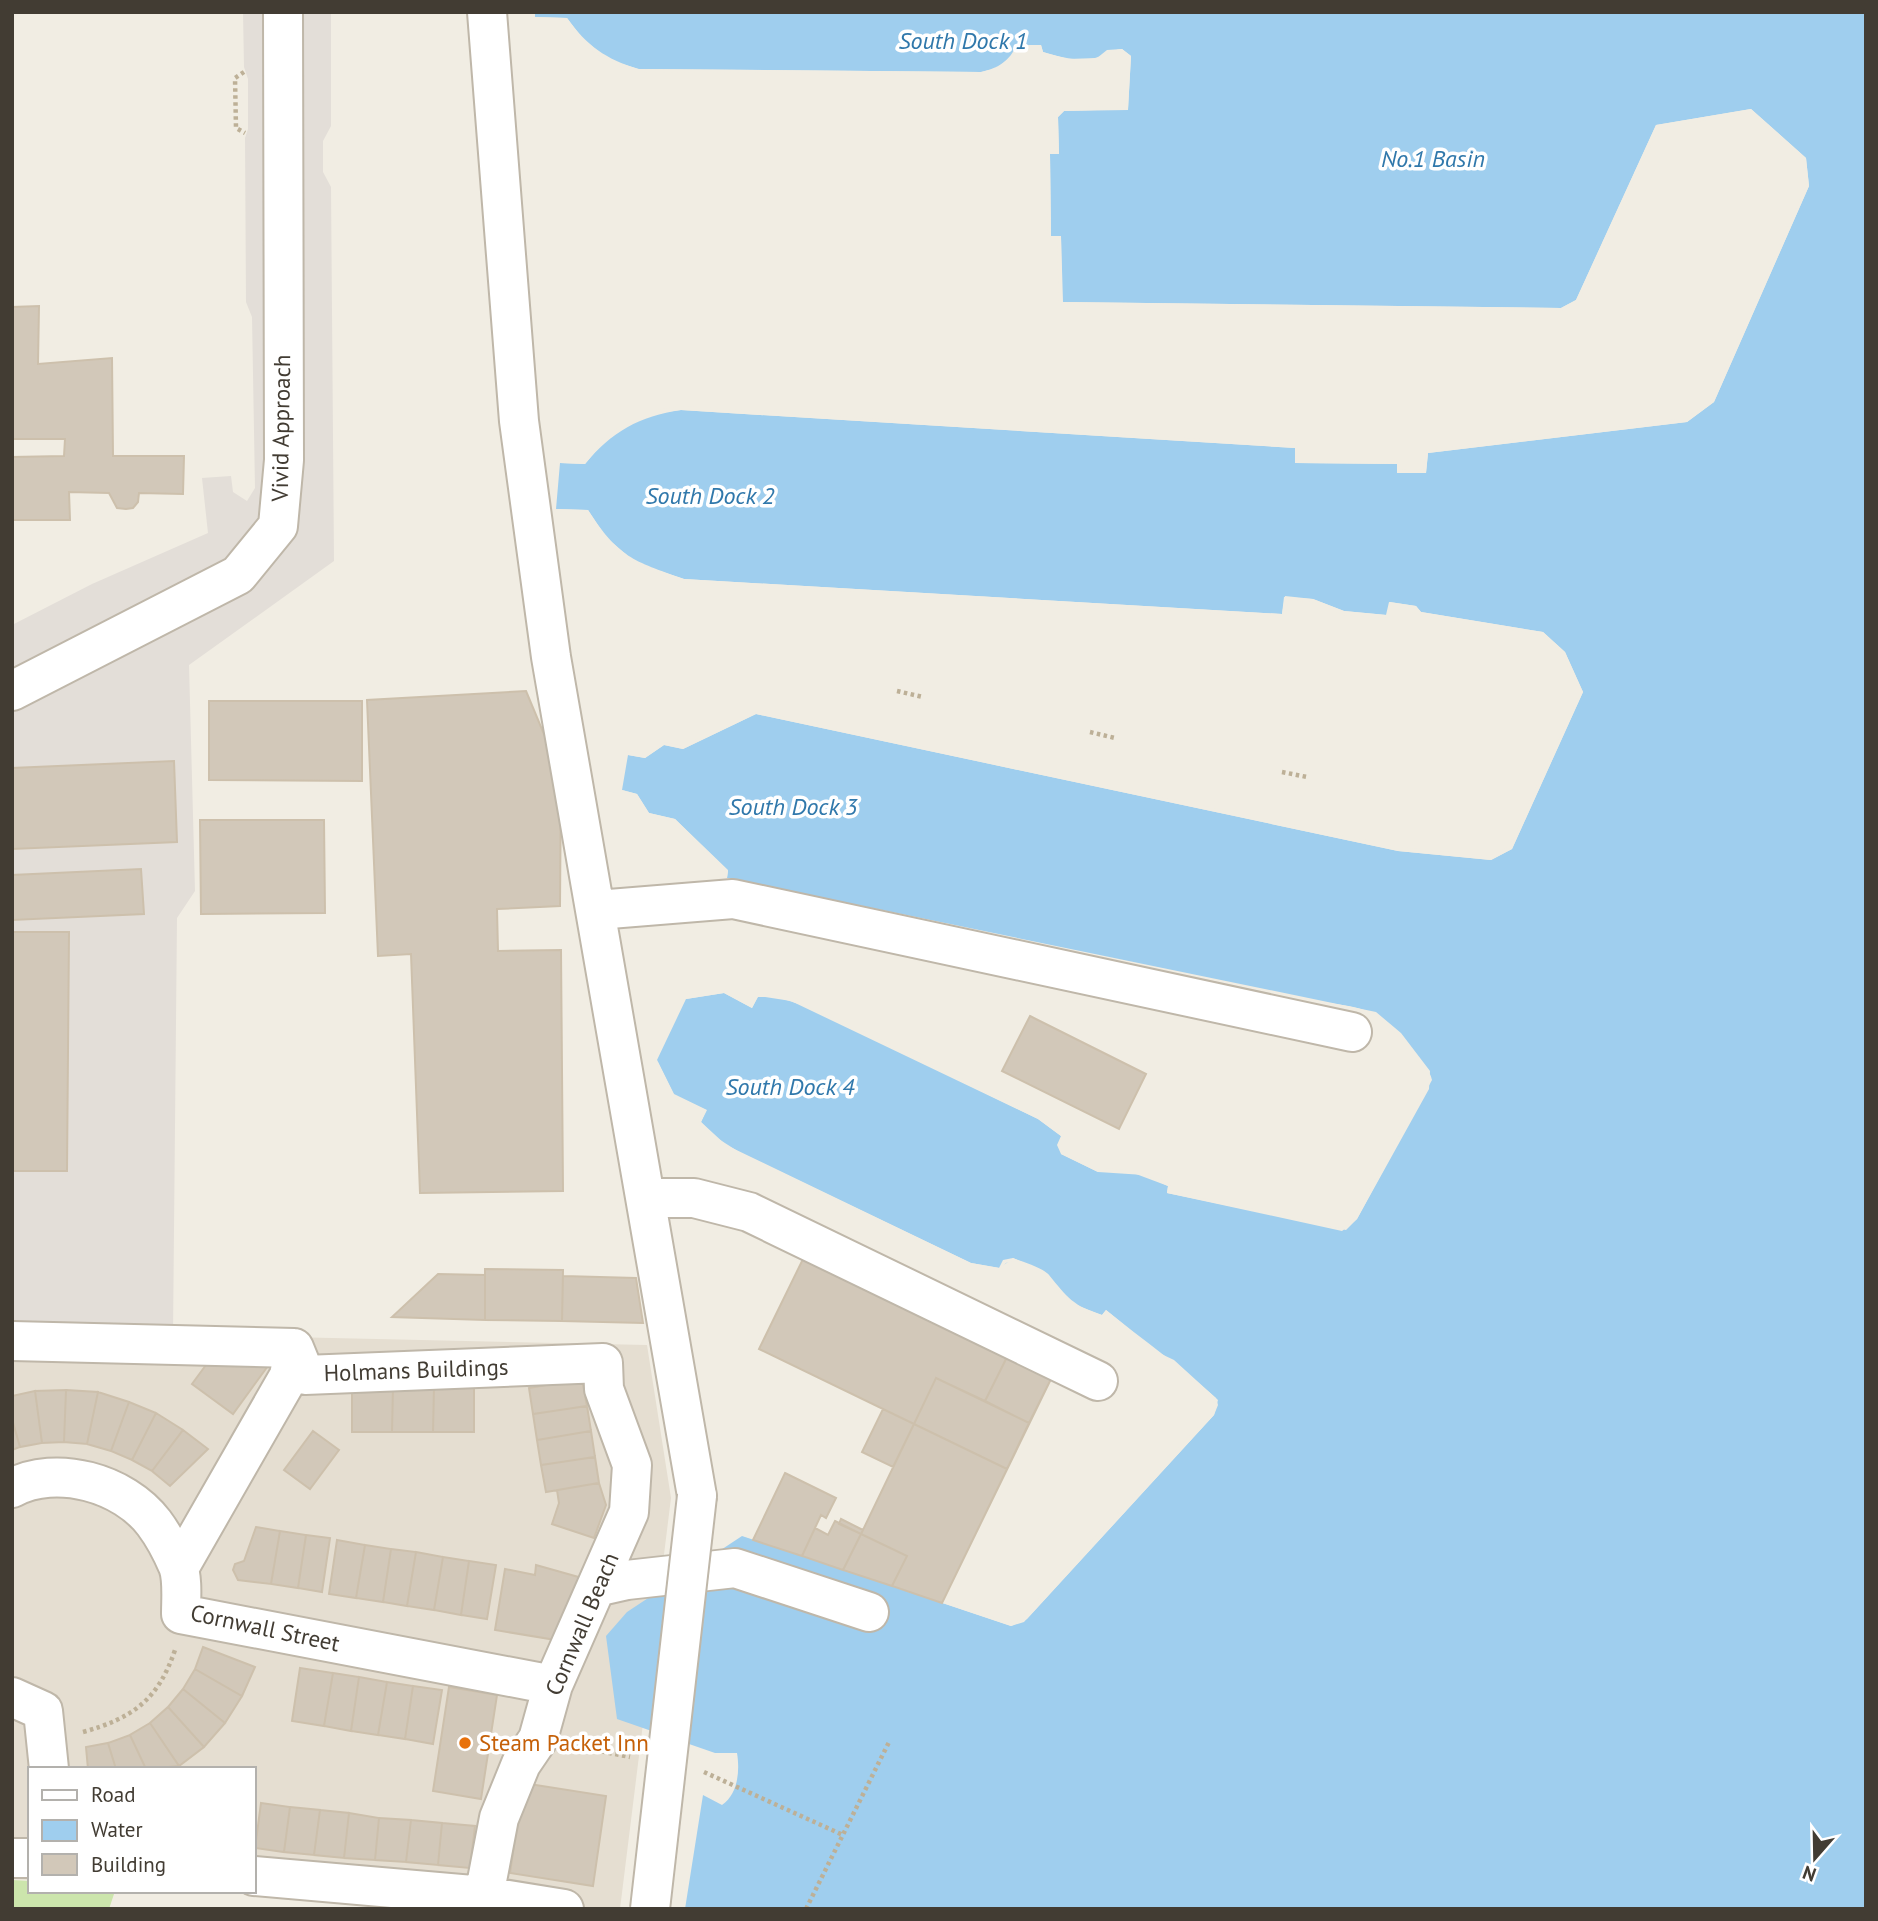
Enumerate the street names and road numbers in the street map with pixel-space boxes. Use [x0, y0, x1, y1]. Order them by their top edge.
street label: Vivid Approach [265, 354, 296, 503]
street label: Holmans Buildings [323, 1352, 509, 1387]
street label: Cornwall Beach [538, 1548, 625, 1700]
street label: Cornwall Street [188, 1598, 343, 1658]

